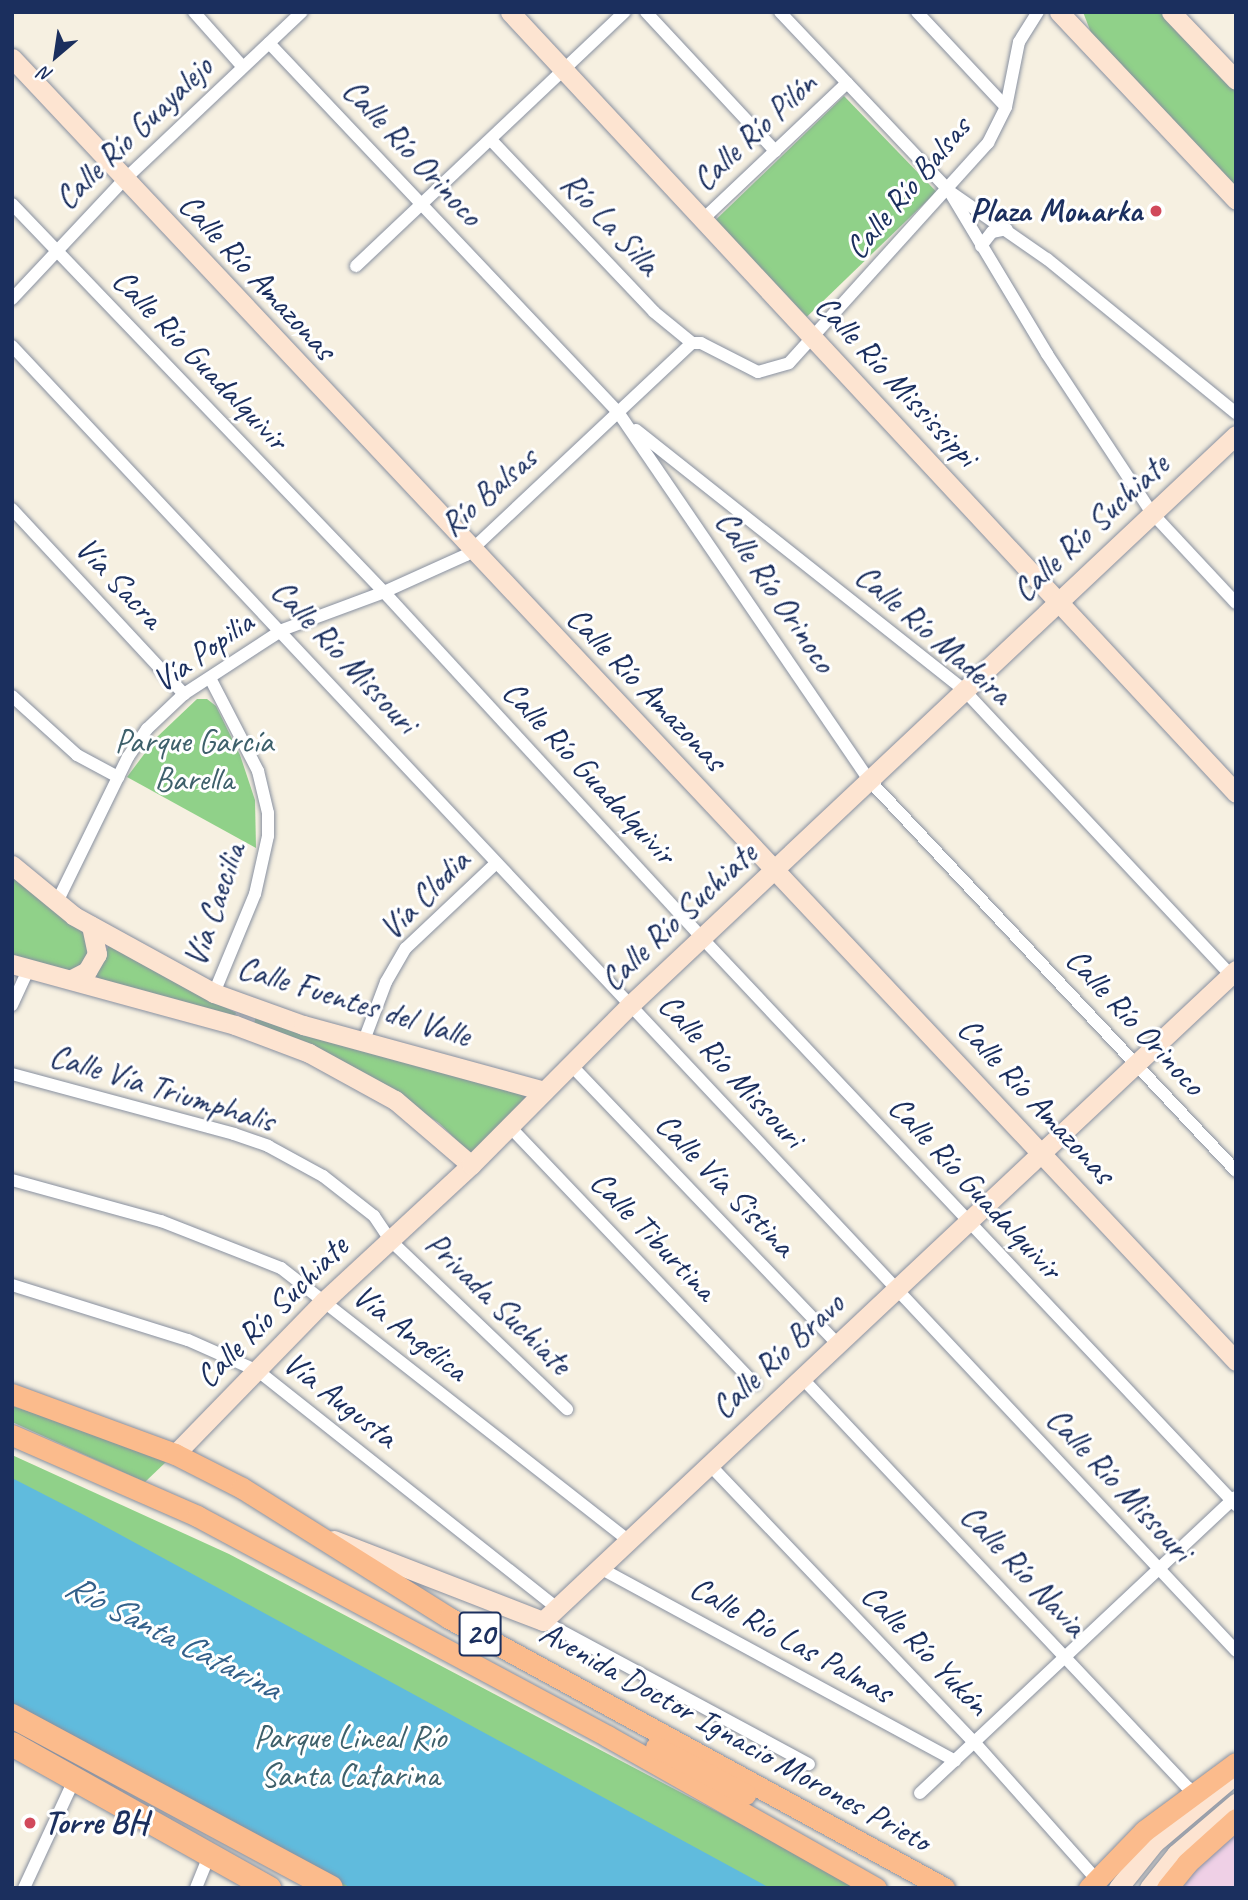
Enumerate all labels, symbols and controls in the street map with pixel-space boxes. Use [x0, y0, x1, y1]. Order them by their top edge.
north arrow [21, 21, 91, 91]
street label: Calle Río Guayalejo [47, 48, 221, 218]
text: N [35, 61, 57, 88]
street label: Calle Río Pilón [684, 64, 826, 200]
street label: Calle Río Orinoco [333, 71, 491, 235]
street label: Calle Río Balsas [836, 108, 980, 268]
street label: Río La Silla [552, 164, 668, 284]
street label: Calle Río Amazonas [169, 185, 345, 369]
place label: Plaza Monarka [971, 191, 1142, 231]
marker: Plaza Monarka [1148, 203, 1164, 219]
street label: Calle Río Guadalquivir [104, 261, 296, 459]
street label: Calle Río Mississippi [806, 286, 986, 476]
street label: Río Balsas [432, 439, 546, 545]
street label: Calle Río Suchiate [1005, 446, 1177, 610]
street label: Calle Río Orinoco [706, 503, 844, 681]
street label: Vía Sacra [66, 529, 172, 637]
street label: Calle Río Madeira [845, 555, 1021, 715]
street label: Calle Río Missouri [262, 571, 426, 743]
street label: Calle Río Amazonas [557, 598, 735, 780]
street label: Vía Popilia [144, 603, 262, 701]
street label: Calle Río Guadalquivir [494, 673, 684, 873]
park label: Parque García Barella [115, 722, 273, 800]
street label: Calle Río Suchiate [593, 835, 765, 999]
street label: Vía Caecilia [175, 838, 255, 972]
street label: Vía Clodia [372, 842, 478, 948]
street label: Calle Río Orinoco [1056, 940, 1214, 1104]
street label: Calle Fuentes del Valle [233, 948, 475, 1056]
street label: Calle Río Missouri [649, 985, 813, 1157]
street label: Calle Río Amazonas [948, 1009, 1124, 1193]
street label: Calle Vía Triumphalis [45, 1036, 279, 1142]
street label: Calle Río Guadalquivir [880, 1088, 1070, 1288]
street label: Calle Vía Sistina [647, 1105, 803, 1265]
street label: Calle Tiburtina [581, 1163, 725, 1309]
street label: Privada Suchiate [417, 1225, 579, 1383]
street label: Calle Río Suchiate [188, 1228, 356, 1396]
street label: Vía Angélica [345, 1276, 475, 1390]
street label: Calle Río Bravo [703, 1284, 853, 1428]
street label: Vía Augusta [275, 1344, 405, 1456]
street label: Calle Río Missouri [1037, 1399, 1201, 1571]
street label: Calle Río Navia [951, 1496, 1095, 1646]
water label: Río Santa Catarina [59, 1565, 287, 1709]
street label: Calle Río Las Palmas [681, 1567, 901, 1713]
street label: Calle Río Yukón [852, 1575, 998, 1725]
road number: 20 [457, 1605, 503, 1662]
street label: Avenida Doctor Ignacio Morones Prieto [532, 1613, 938, 1861]
park label: Parque Lineal Río Santa Catarina [254, 1718, 446, 1796]
place label: Torre BH [44, 1803, 147, 1843]
marker: Torre BH [22, 1815, 38, 1831]

